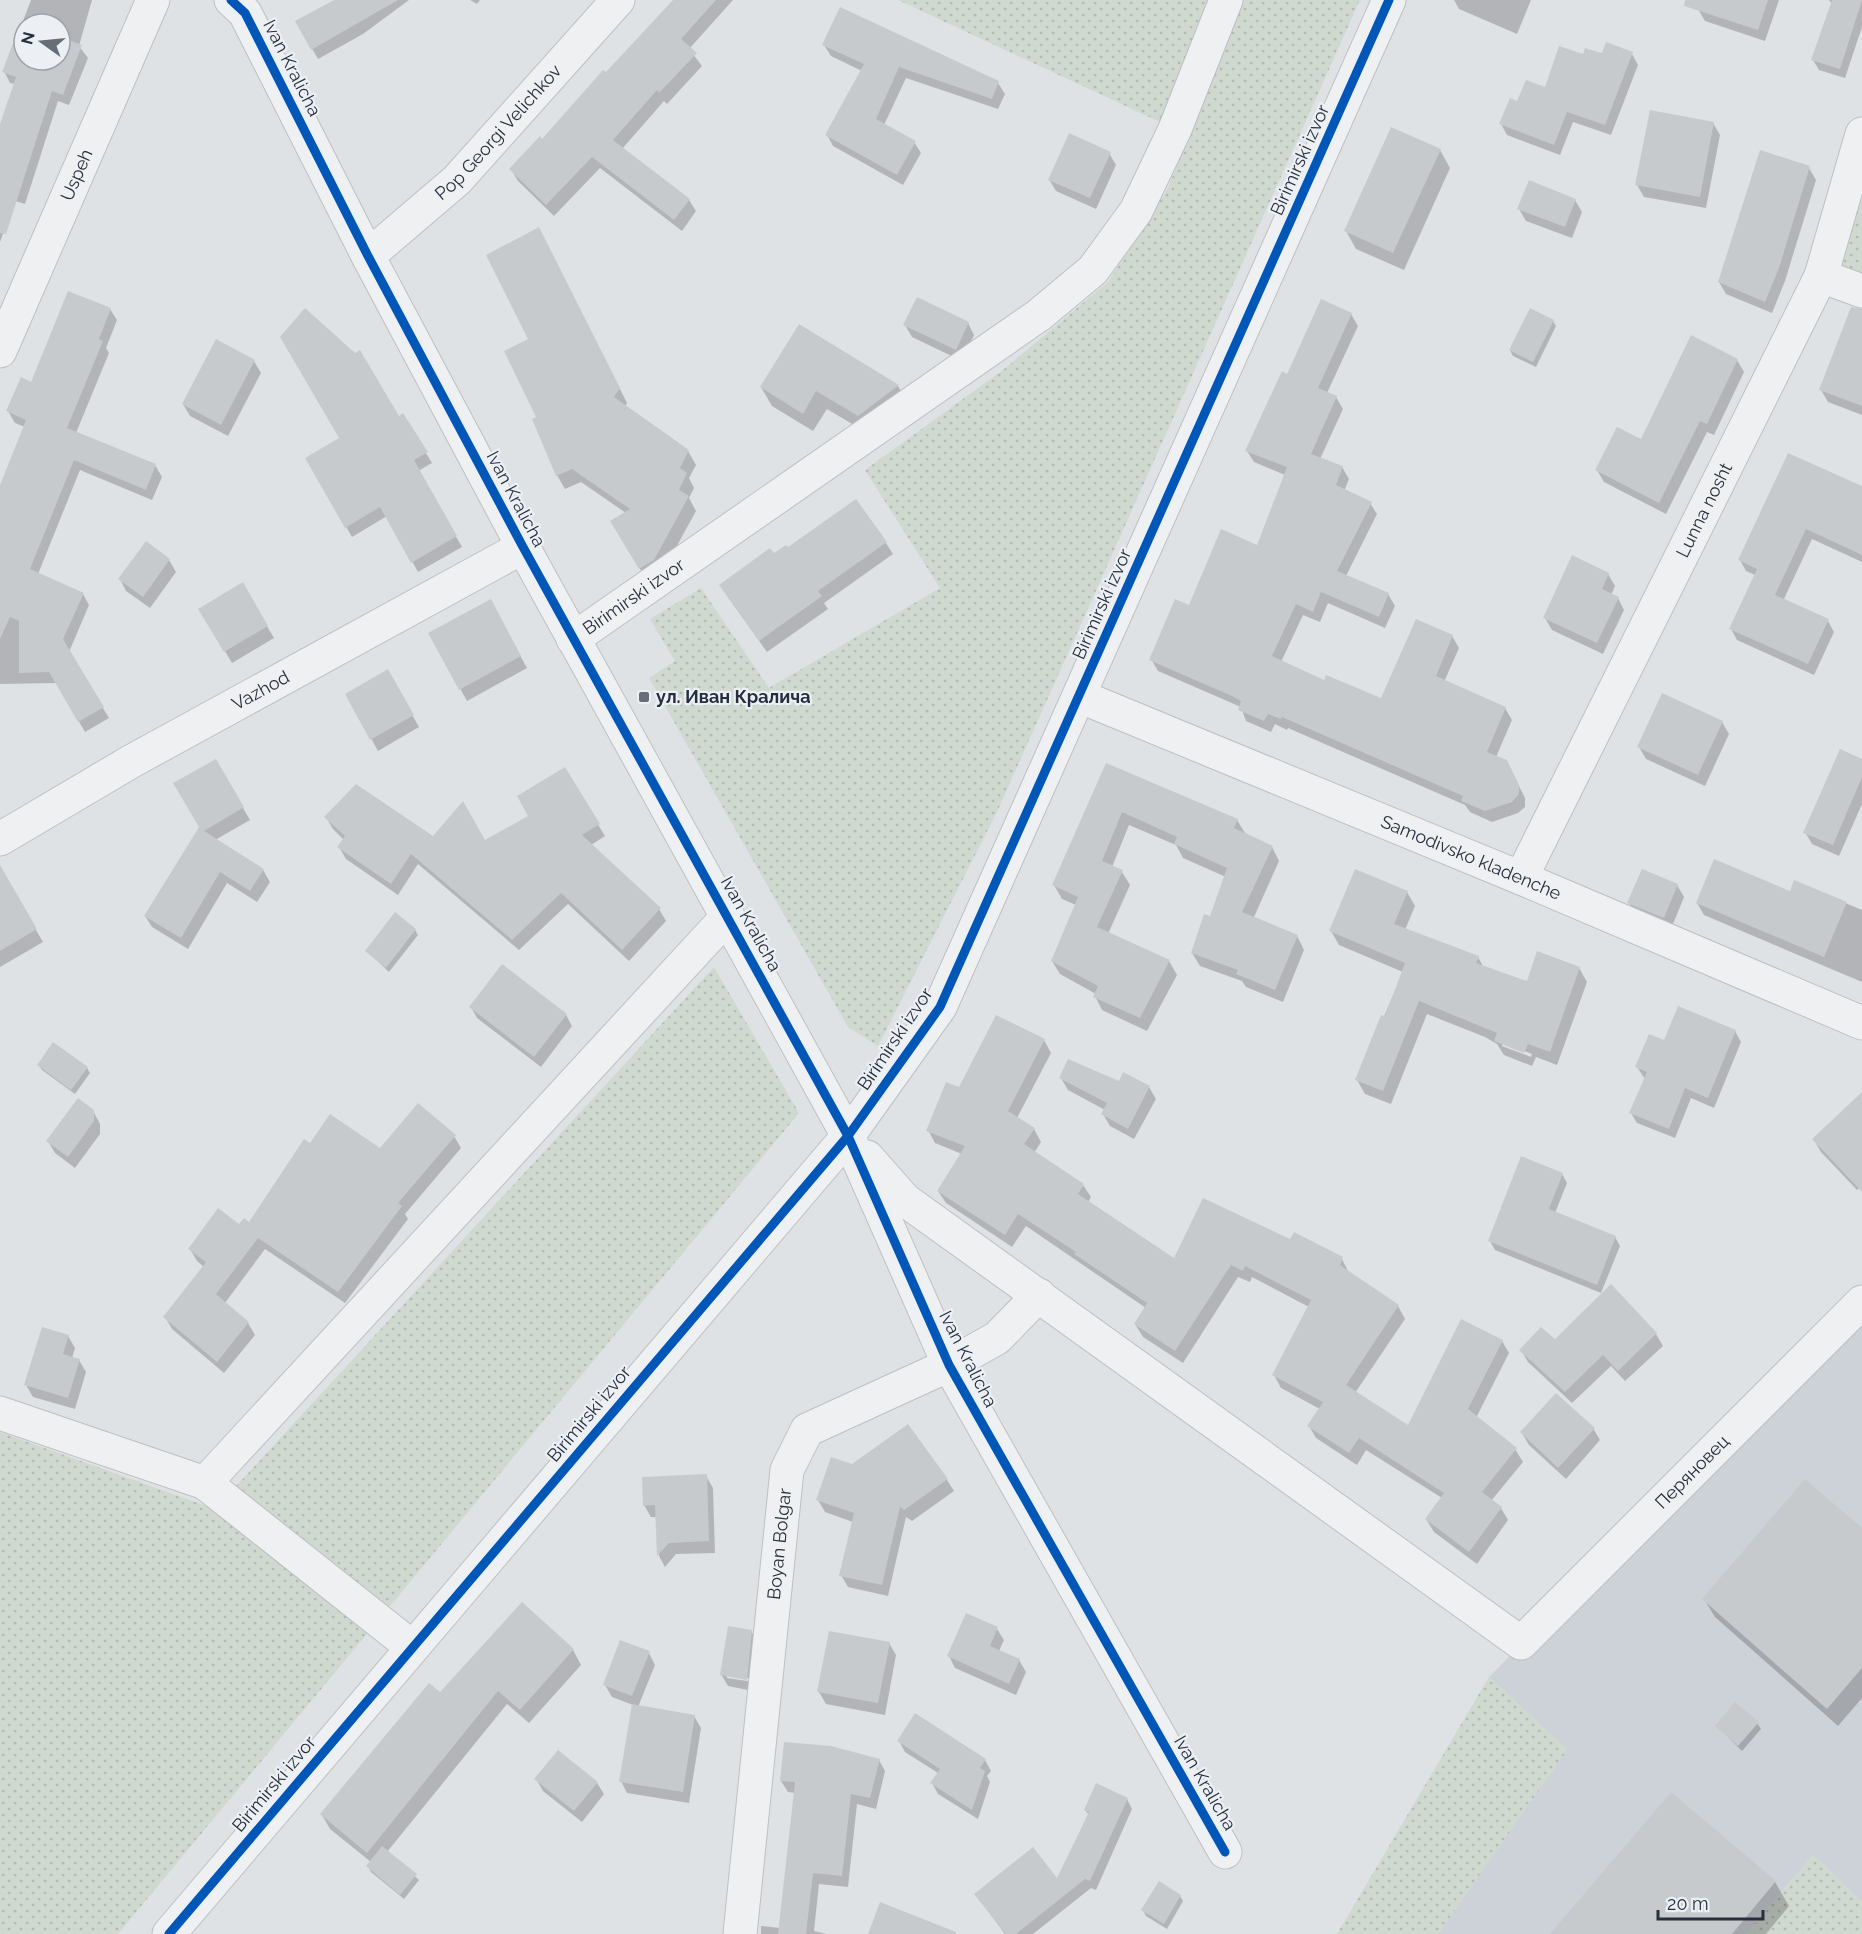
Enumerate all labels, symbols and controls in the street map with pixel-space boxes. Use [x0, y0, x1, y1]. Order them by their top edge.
north arrow [12, 12, 72, 72]
street label: Ivan Kralicha [259, 16, 326, 119]
text: N [17, 30, 39, 47]
street label: Pop Georgi Velichkov [431, 60, 566, 204]
street label: Birimirski izvor [1266, 101, 1334, 218]
street label: Uspeh [56, 146, 97, 204]
street label: Ivan Kralicha [482, 447, 550, 550]
street label: Lunna nosht [1672, 459, 1736, 561]
street label: Birimirski izvor [1068, 545, 1136, 662]
street label: Birimirski izvor [579, 553, 689, 639]
street label: Vazhod [228, 666, 293, 714]
place label: ул. Иван Кралича [656, 686, 811, 707]
marker: ул. Иван Кралича [637, 690, 651, 704]
street label: Samodivsko kladenche [1378, 811, 1565, 904]
street label: Ivan Kralicha [717, 873, 786, 975]
street label: Birimirski izvor [853, 983, 937, 1094]
street label: Ivan Kralicha [935, 1307, 1002, 1410]
street label: Birimirski izvor [542, 1361, 635, 1466]
street label: Перяновец [1650, 1430, 1733, 1513]
street label: Boyan Bolgar [763, 1487, 795, 1601]
street label: Birimirski izvor [227, 1731, 320, 1836]
street label: Ivan Kralicha [1170, 1732, 1241, 1834]
scale bar [1658, 1883, 1763, 1921]
text: 20 m [1667, 1893, 1709, 1914]

